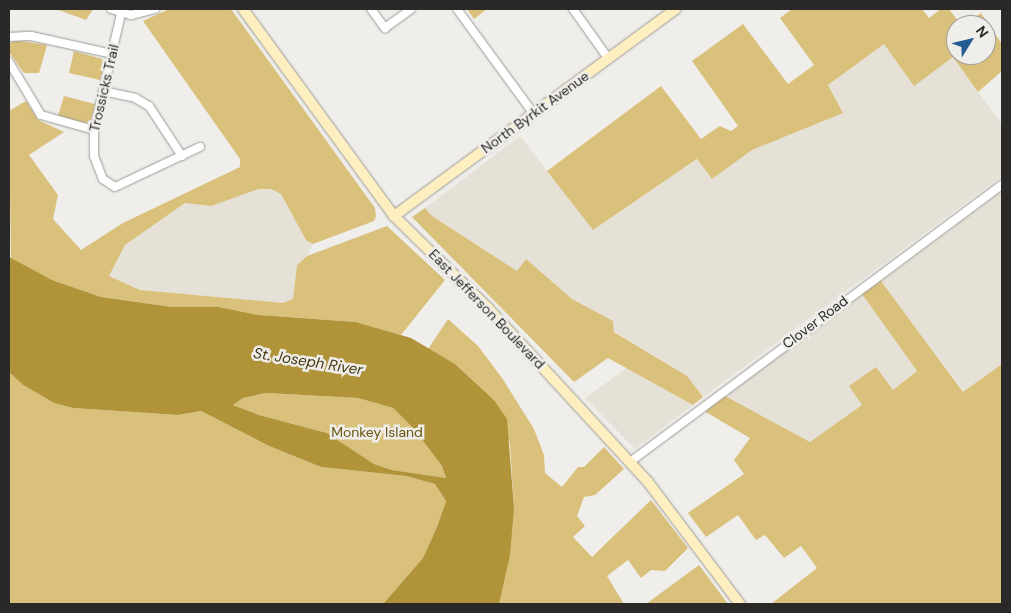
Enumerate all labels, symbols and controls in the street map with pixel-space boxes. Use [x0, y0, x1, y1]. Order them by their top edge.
north arrow [946, 15, 996, 65]
text: N [972, 22, 993, 41]
street label: Trossicks Trail [86, 43, 122, 133]
street label: North Byrkit Avenue [478, 67, 592, 157]
street label: East Jefferson Boulevard [425, 246, 549, 372]
street label: Clover Road [779, 292, 851, 352]
water label: St. Joseph River [252, 344, 364, 380]
park label: Monkey Island [331, 424, 423, 440]

